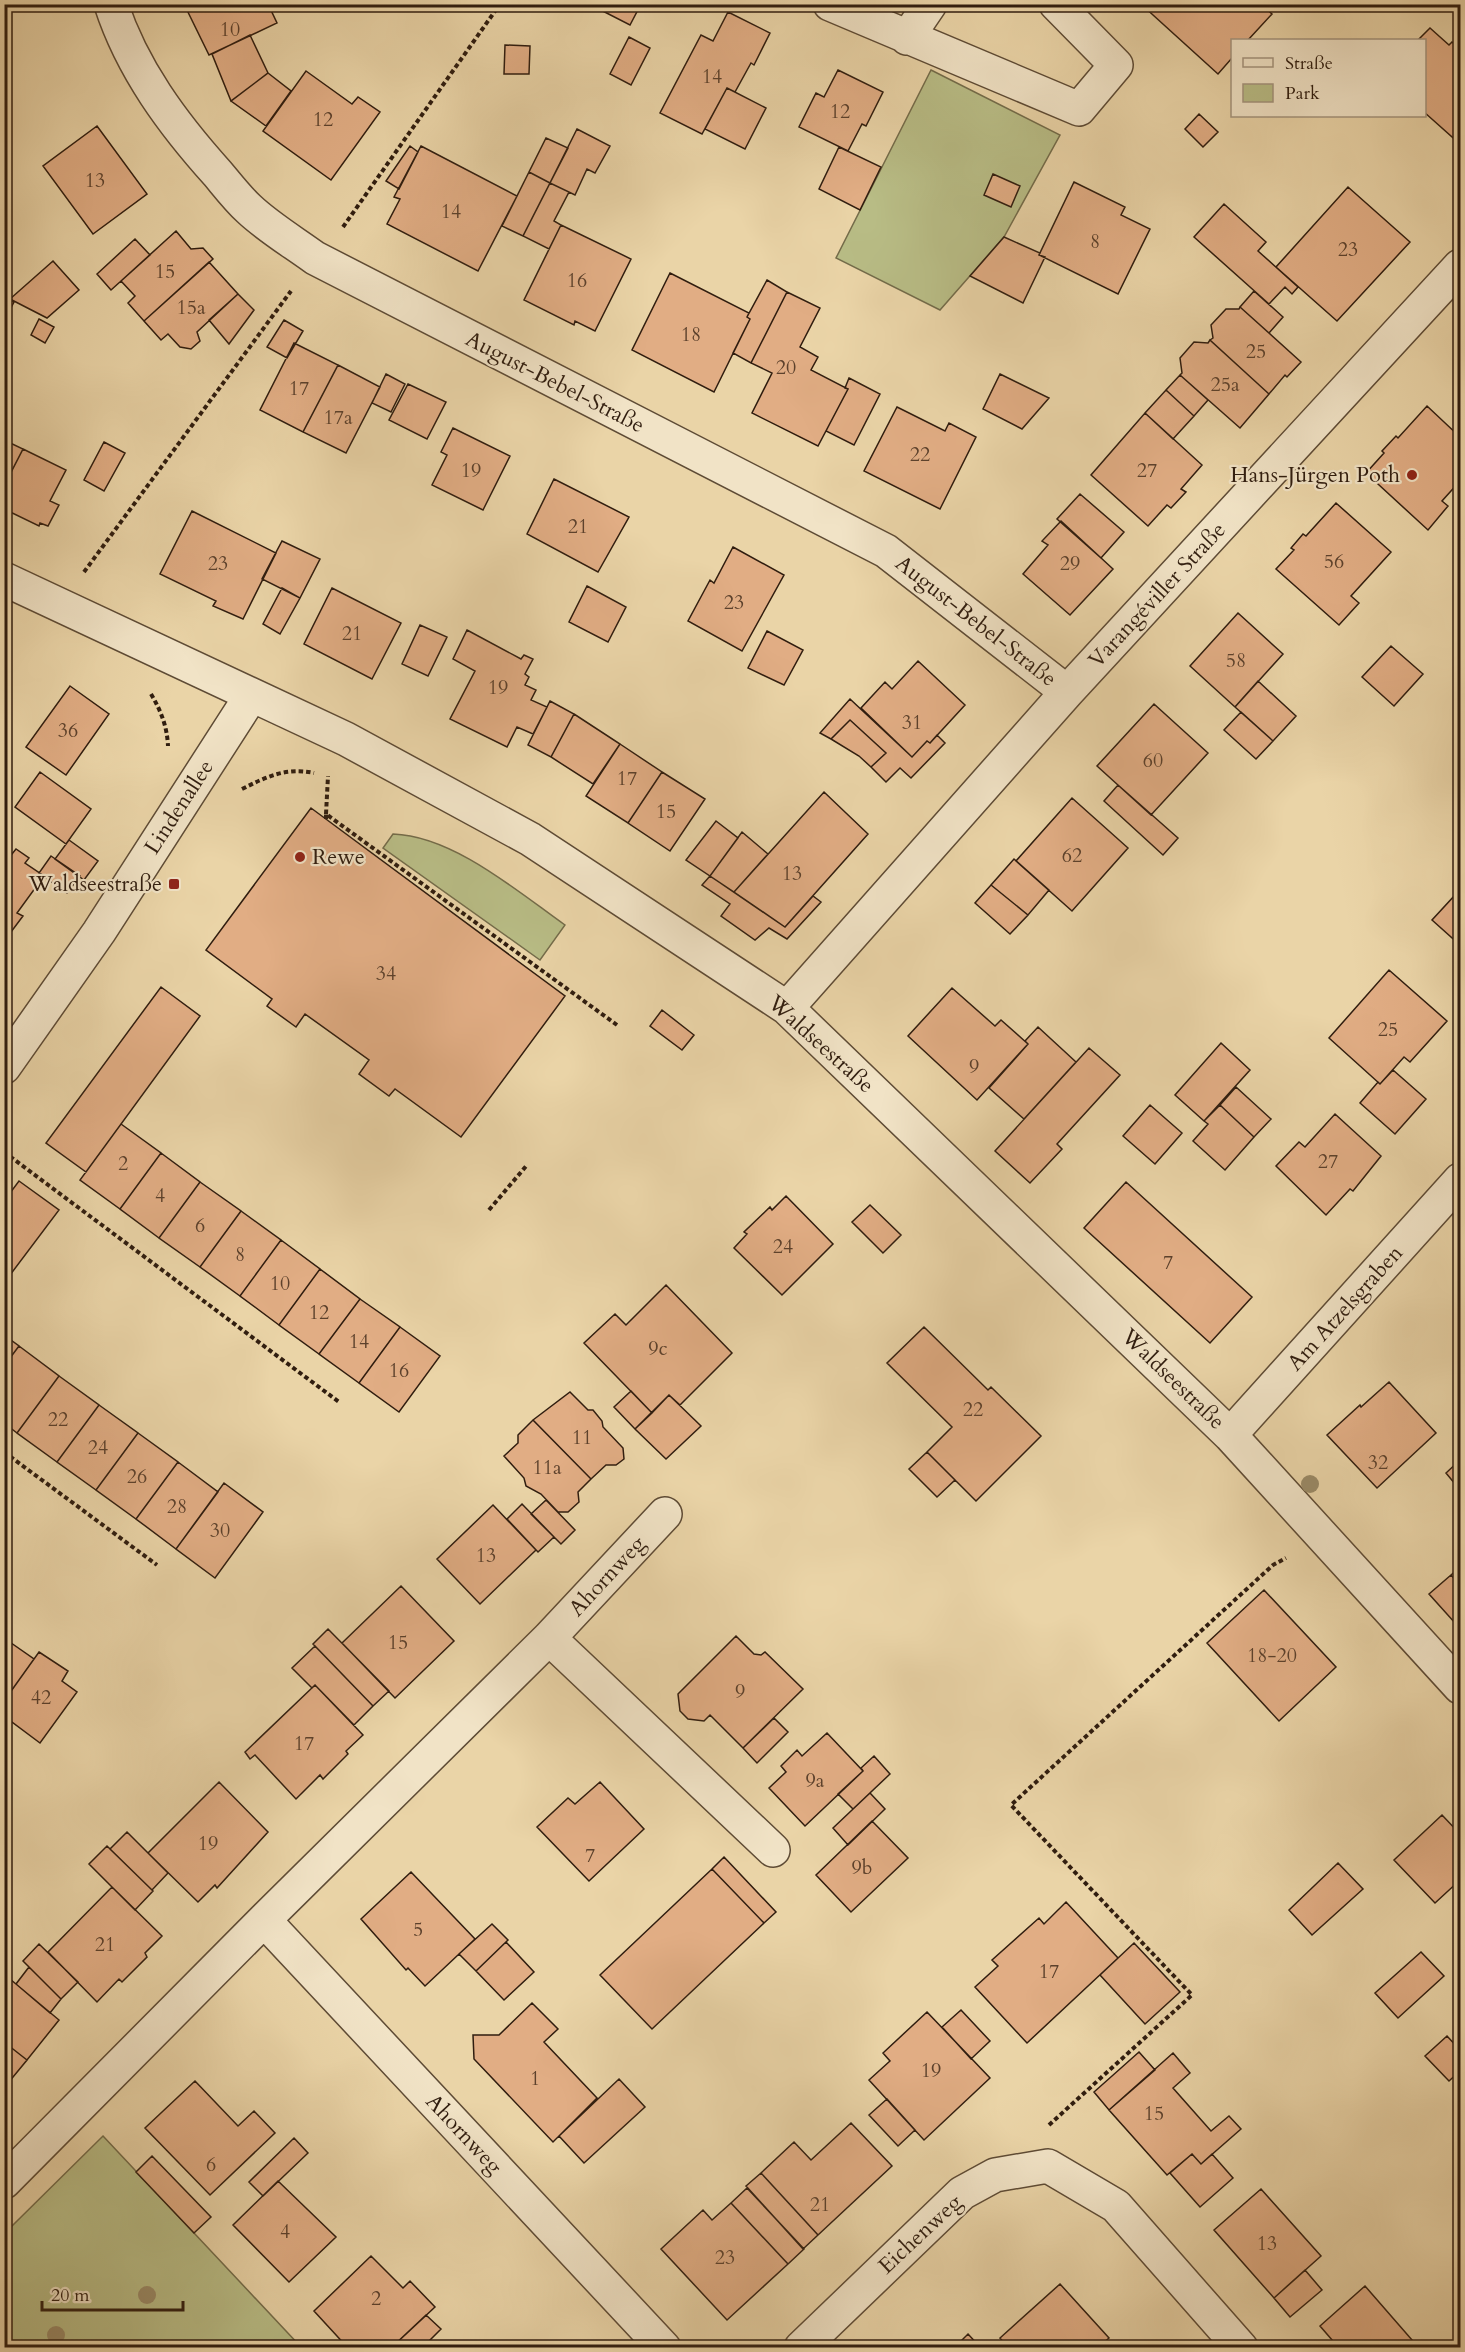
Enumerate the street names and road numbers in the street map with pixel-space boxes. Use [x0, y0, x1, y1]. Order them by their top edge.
street label: August-Bebel-Straße [460, 324, 650, 440]
street label: Varangéviller Straße [1082, 516, 1232, 674]
street label: August-Bebel-Straße [889, 549, 1063, 693]
street label: Lindenallee [137, 754, 221, 860]
street label: Waldseestraße [761, 988, 881, 1100]
street label: Am Atzelsgraben [1280, 1238, 1410, 1377]
street label: Waldseestraße [1114, 1321, 1231, 1436]
street label: Ahornweg [562, 1529, 653, 1623]
street label: Ahornweg [419, 2087, 510, 2181]
street label: Eichenweg [872, 2187, 969, 2281]

